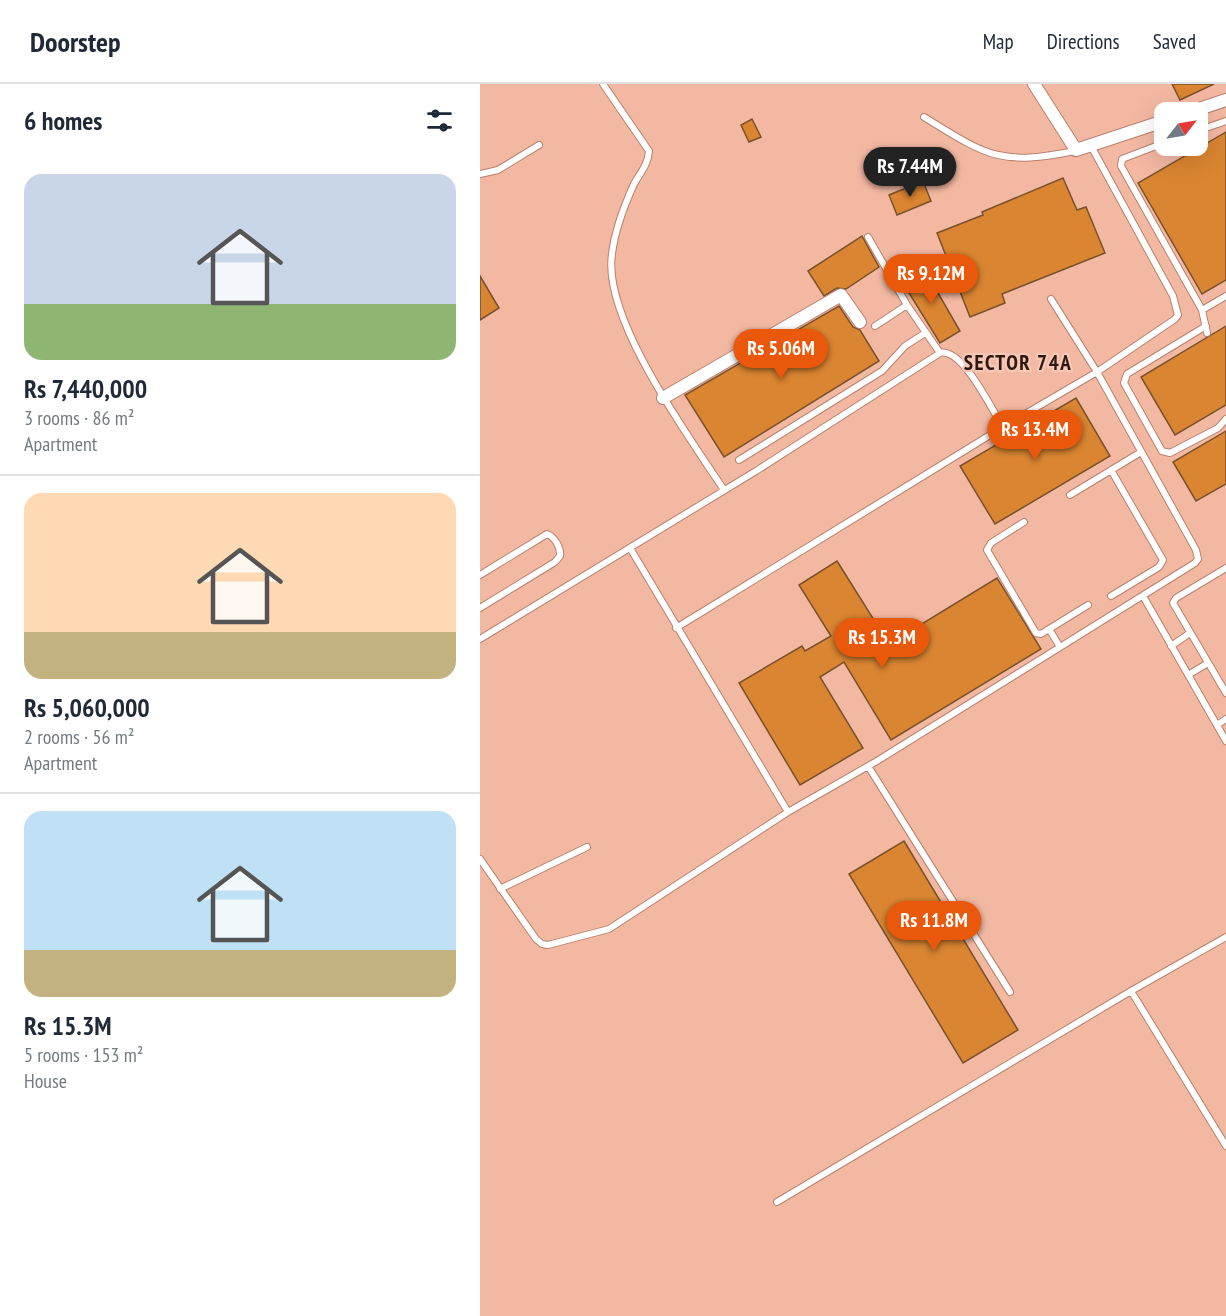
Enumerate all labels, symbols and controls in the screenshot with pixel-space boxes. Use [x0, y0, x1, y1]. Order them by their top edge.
text: Doorstep [30, 23, 121, 60]
text: Map [983, 28, 1014, 55]
text: Directions [1047, 28, 1120, 55]
text: Saved [1153, 28, 1196, 55]
north arrow [1154, 102, 1208, 156]
map controls [1154, 102, 1208, 156]
text: 6 homes [24, 104, 102, 137]
icon: filters [423, 104, 456, 137]
pin: Rs 7.44M [848, 147, 972, 198]
text: Rs 7.44M [877, 153, 943, 179]
icon: home [186, 213, 294, 321]
pin: Rs 9.12M [869, 254, 993, 305]
text: Rs 9.12M [897, 260, 965, 286]
pin: Rs 5.06M [719, 329, 843, 380]
text: Rs 5.06M [747, 335, 815, 361]
district label: SECTOR 74A [964, 349, 1072, 376]
text: Rs 7,440,000 [24, 372, 147, 405]
text: 3 rooms · 86 m² [24, 405, 134, 431]
pin: Rs 13.4M [973, 410, 1097, 461]
text: Rs 13.4M [1001, 416, 1069, 442]
text: Apartment [24, 431, 97, 457]
icon: home [186, 532, 294, 640]
pin: Rs 15.3M [820, 618, 944, 669]
text: Rs 15.3M [848, 624, 916, 650]
text: Rs 5,060,000 [24, 691, 150, 724]
text: 2 rooms · 56 m² [24, 724, 134, 750]
text: Apartment [24, 750, 97, 776]
icon: home [186, 850, 294, 958]
pin: Rs 11.8M [872, 901, 996, 952]
text: Rs 11.8M [900, 907, 968, 933]
text: Rs 15.3M [24, 1009, 112, 1042]
text: 5 rooms · 153 m² [24, 1042, 143, 1068]
text: House [24, 1068, 67, 1094]

